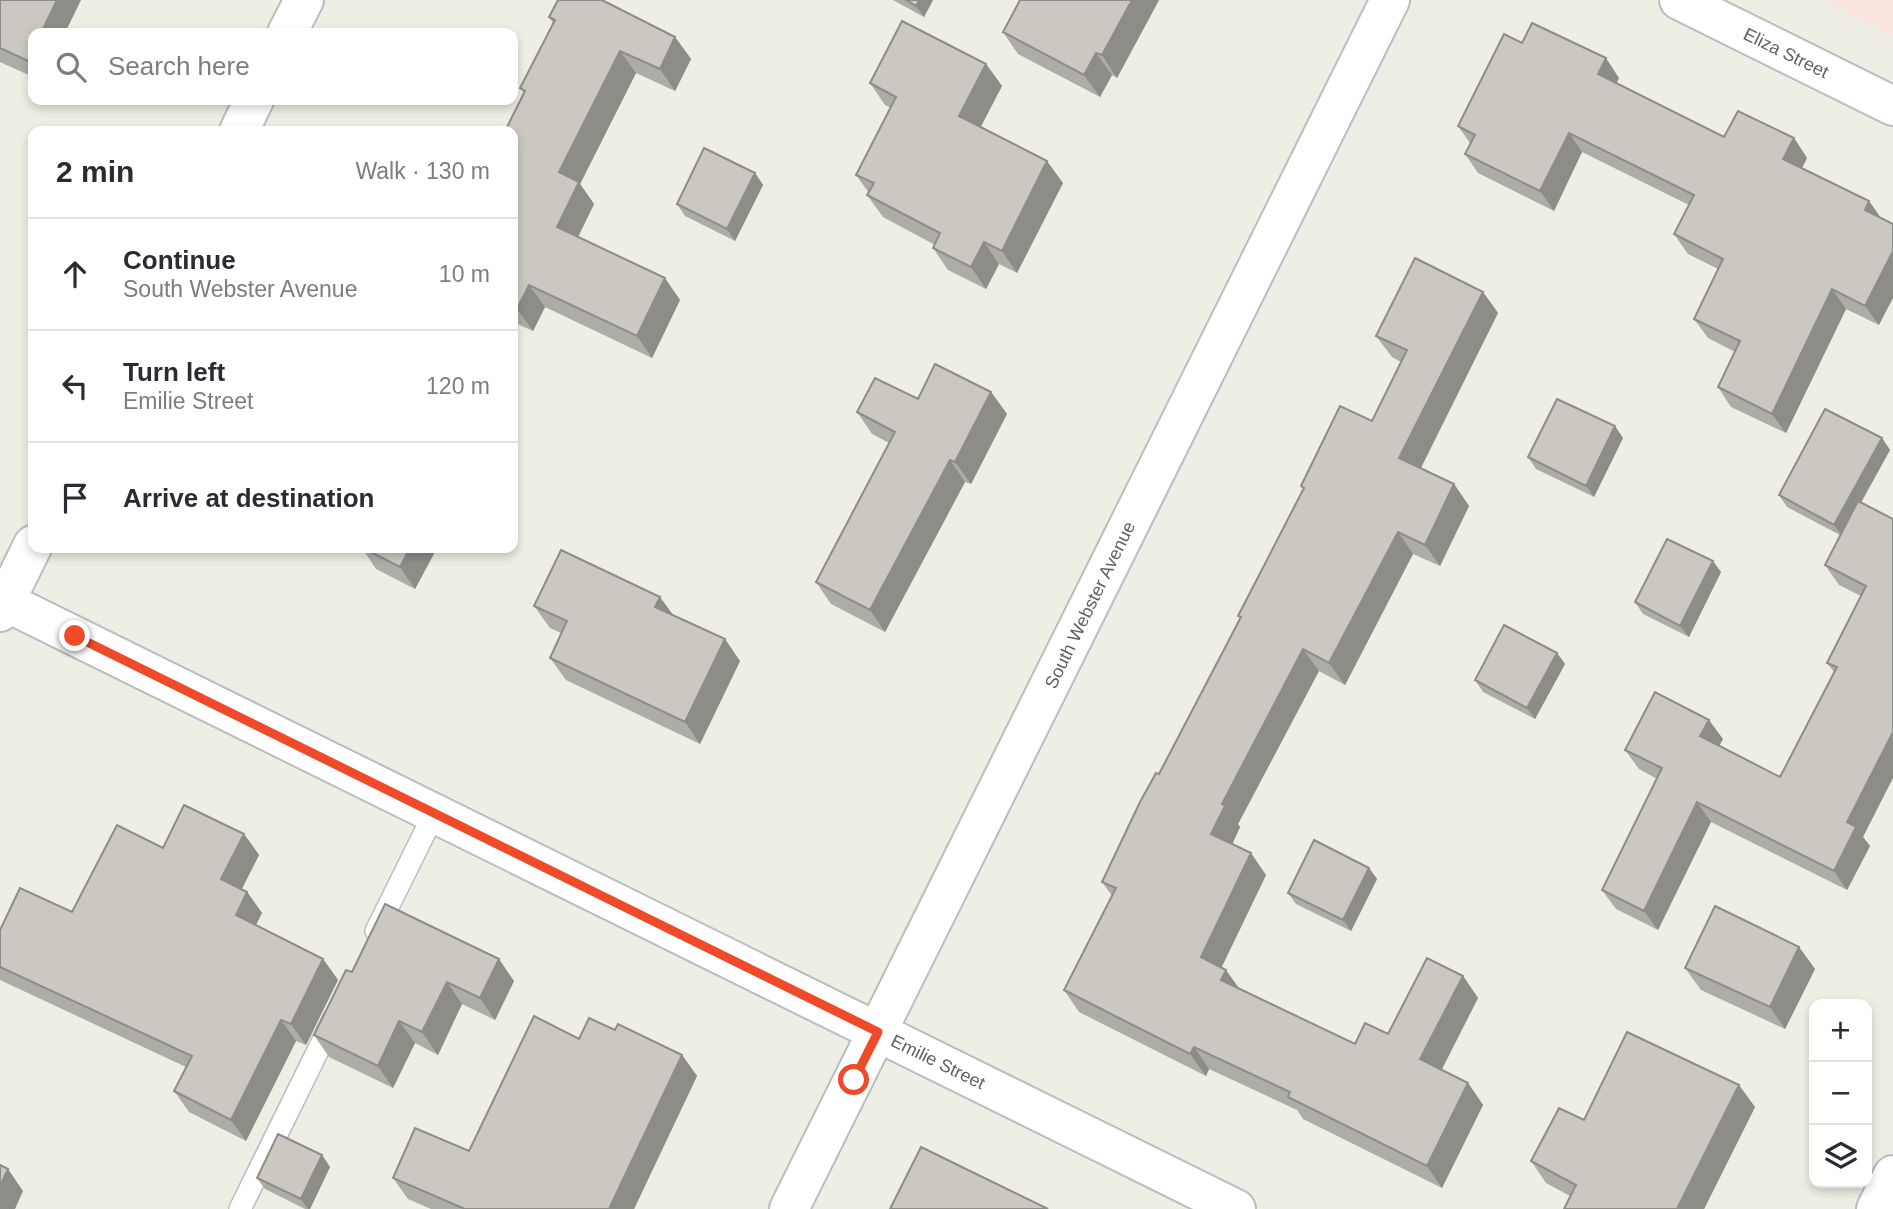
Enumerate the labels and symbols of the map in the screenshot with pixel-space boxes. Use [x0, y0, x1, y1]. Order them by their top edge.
street label: Eliza Street [1740, 24, 1832, 82]
street label: South Webster Avenue [1041, 518, 1139, 692]
route end [59, 620, 90, 651]
street label: Emilie Street [888, 1031, 988, 1093]
route start [838, 1064, 869, 1095]

